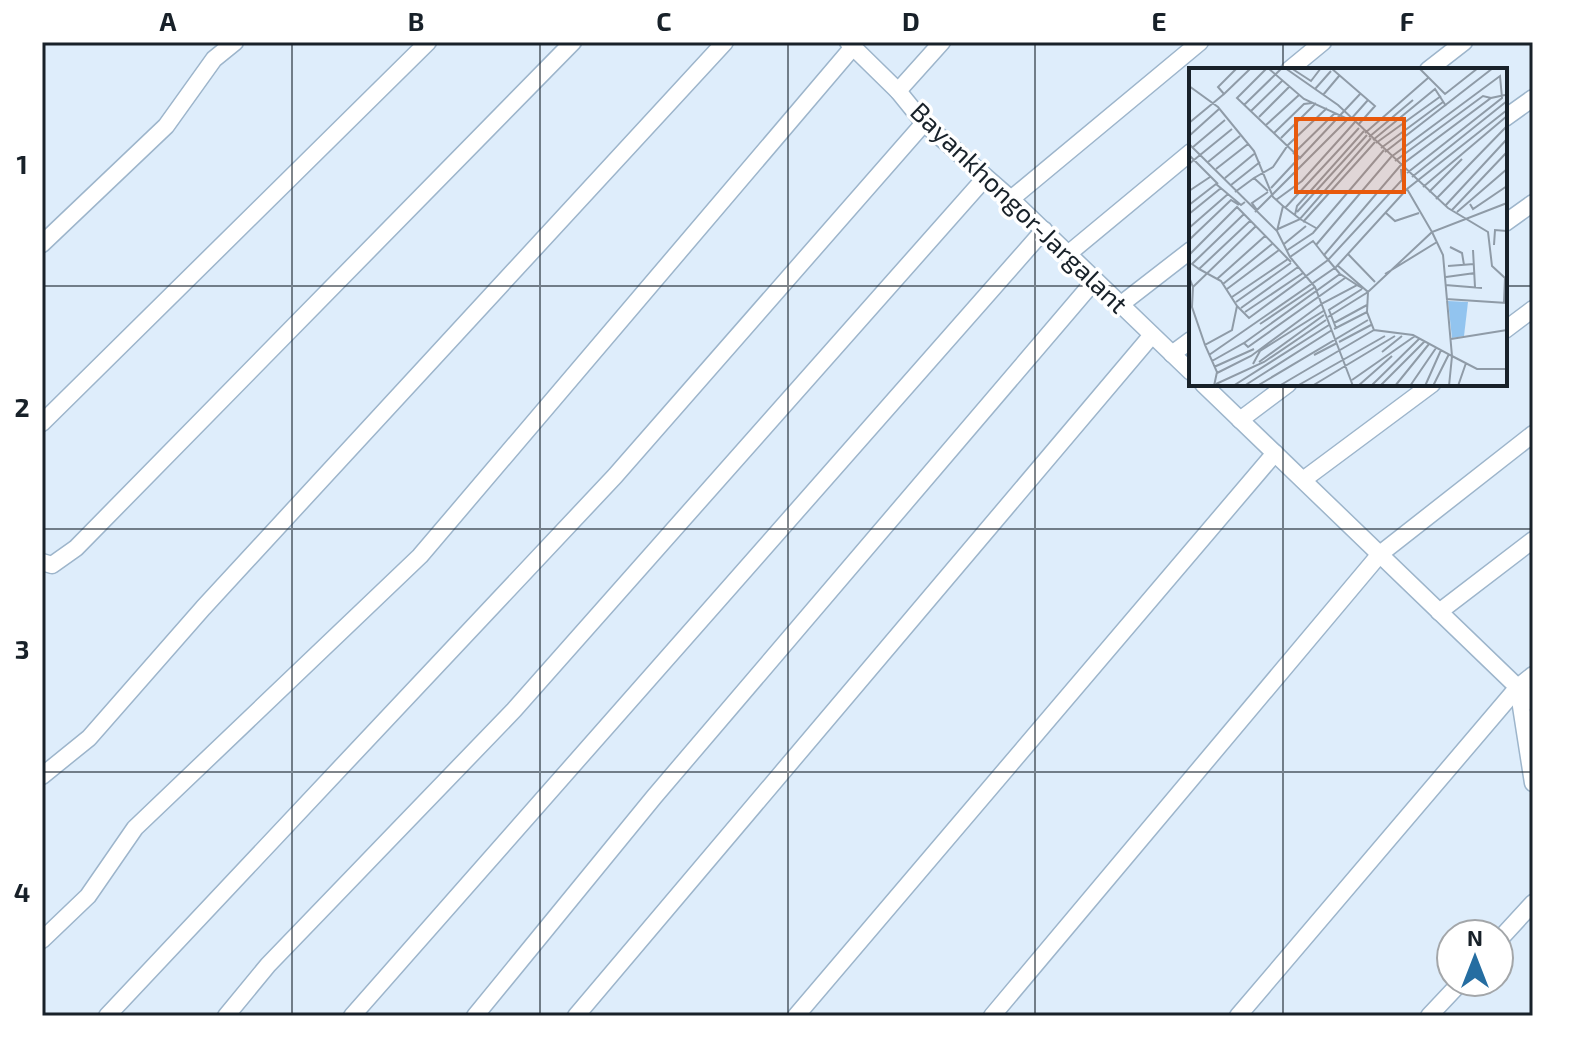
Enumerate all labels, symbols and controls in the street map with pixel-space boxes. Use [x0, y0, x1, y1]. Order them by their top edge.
text: A [160, 5, 177, 36]
text: B [408, 5, 424, 36]
text: C [656, 5, 672, 36]
text: D [902, 5, 920, 36]
text: E [1151, 5, 1167, 36]
text: F [1400, 5, 1414, 36]
inset map [1189, 68, 1507, 386]
street label: Bayankhongor-Jargalant [905, 95, 1135, 319]
text: 1 [16, 148, 28, 179]
text: 2 [14, 391, 30, 422]
text: 3 [15, 633, 29, 664]
text: 4 [14, 876, 30, 907]
north arrow [1435, 918, 1515, 998]
text: N [1467, 924, 1483, 950]

